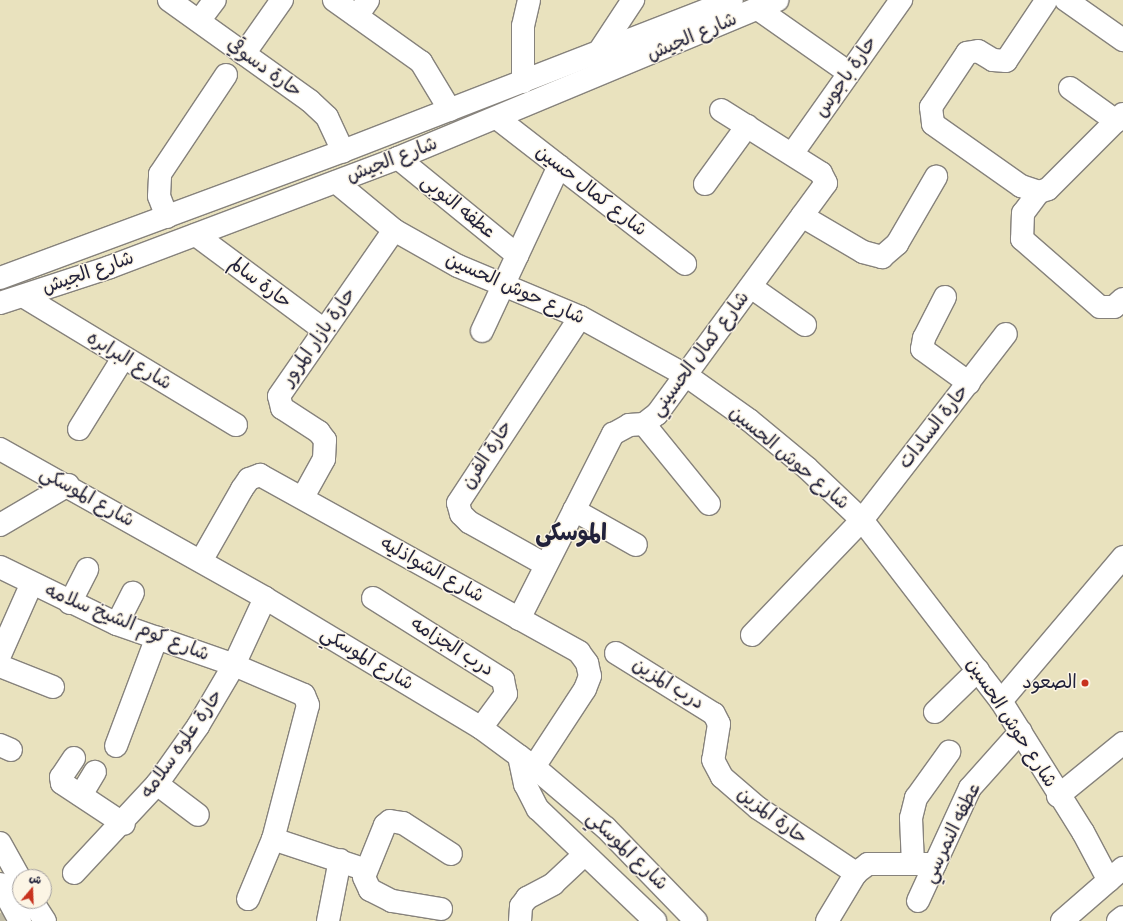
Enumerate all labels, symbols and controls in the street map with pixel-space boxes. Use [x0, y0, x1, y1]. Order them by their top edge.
street label: شارع الجيش [643, 8, 741, 66]
street label: حارة باجوس [810, 32, 882, 122]
street label: حارة دسوقي [222, 33, 306, 103]
street label: شارع الجيش [343, 132, 441, 188]
street label: شارع كمال حسين [531, 140, 651, 242]
street label: عطفه النوبى [416, 170, 500, 244]
street label: شارع الجيش [39, 247, 137, 299]
street label: شارع حوش الحسين [442, 248, 588, 330]
street label: حارة سالم [224, 252, 296, 314]
street label: حارة بازار المرور [277, 284, 361, 390]
street label: شارع كمال الحسيني [646, 287, 754, 421]
street label: شارع البرابره [82, 327, 176, 395]
street label: حارة السادات [894, 380, 974, 474]
street label: شارع حوش الحسين [724, 401, 854, 515]
street label: حارة الفرن [456, 417, 518, 493]
street label: شارع الموسكي [36, 462, 138, 532]
district label: الموسكى [535, 519, 607, 547]
street label: شارع الشواذليه [376, 532, 488, 608]
street label: شارع كوم الشيخ سلامه [41, 580, 213, 666]
street label: درب الجزامه [406, 612, 498, 682]
street label: شارع الموسكي [316, 622, 418, 696]
street label: درب المزين [628, 653, 708, 715]
street label: شارع حوش الحسين [961, 654, 1061, 792]
place label: الصعود [1022, 672, 1077, 694]
marker: الصعود [1080, 678, 1090, 688]
street label: حارة علوه سلامه [136, 685, 228, 803]
street label: عطفه النمرسي [918, 779, 986, 887]
street label: حارة المزين [732, 782, 812, 850]
street label: شارع الموسكي [582, 807, 672, 895]
north arrow [12, 869, 52, 909]
text: ش [28, 870, 44, 887]

